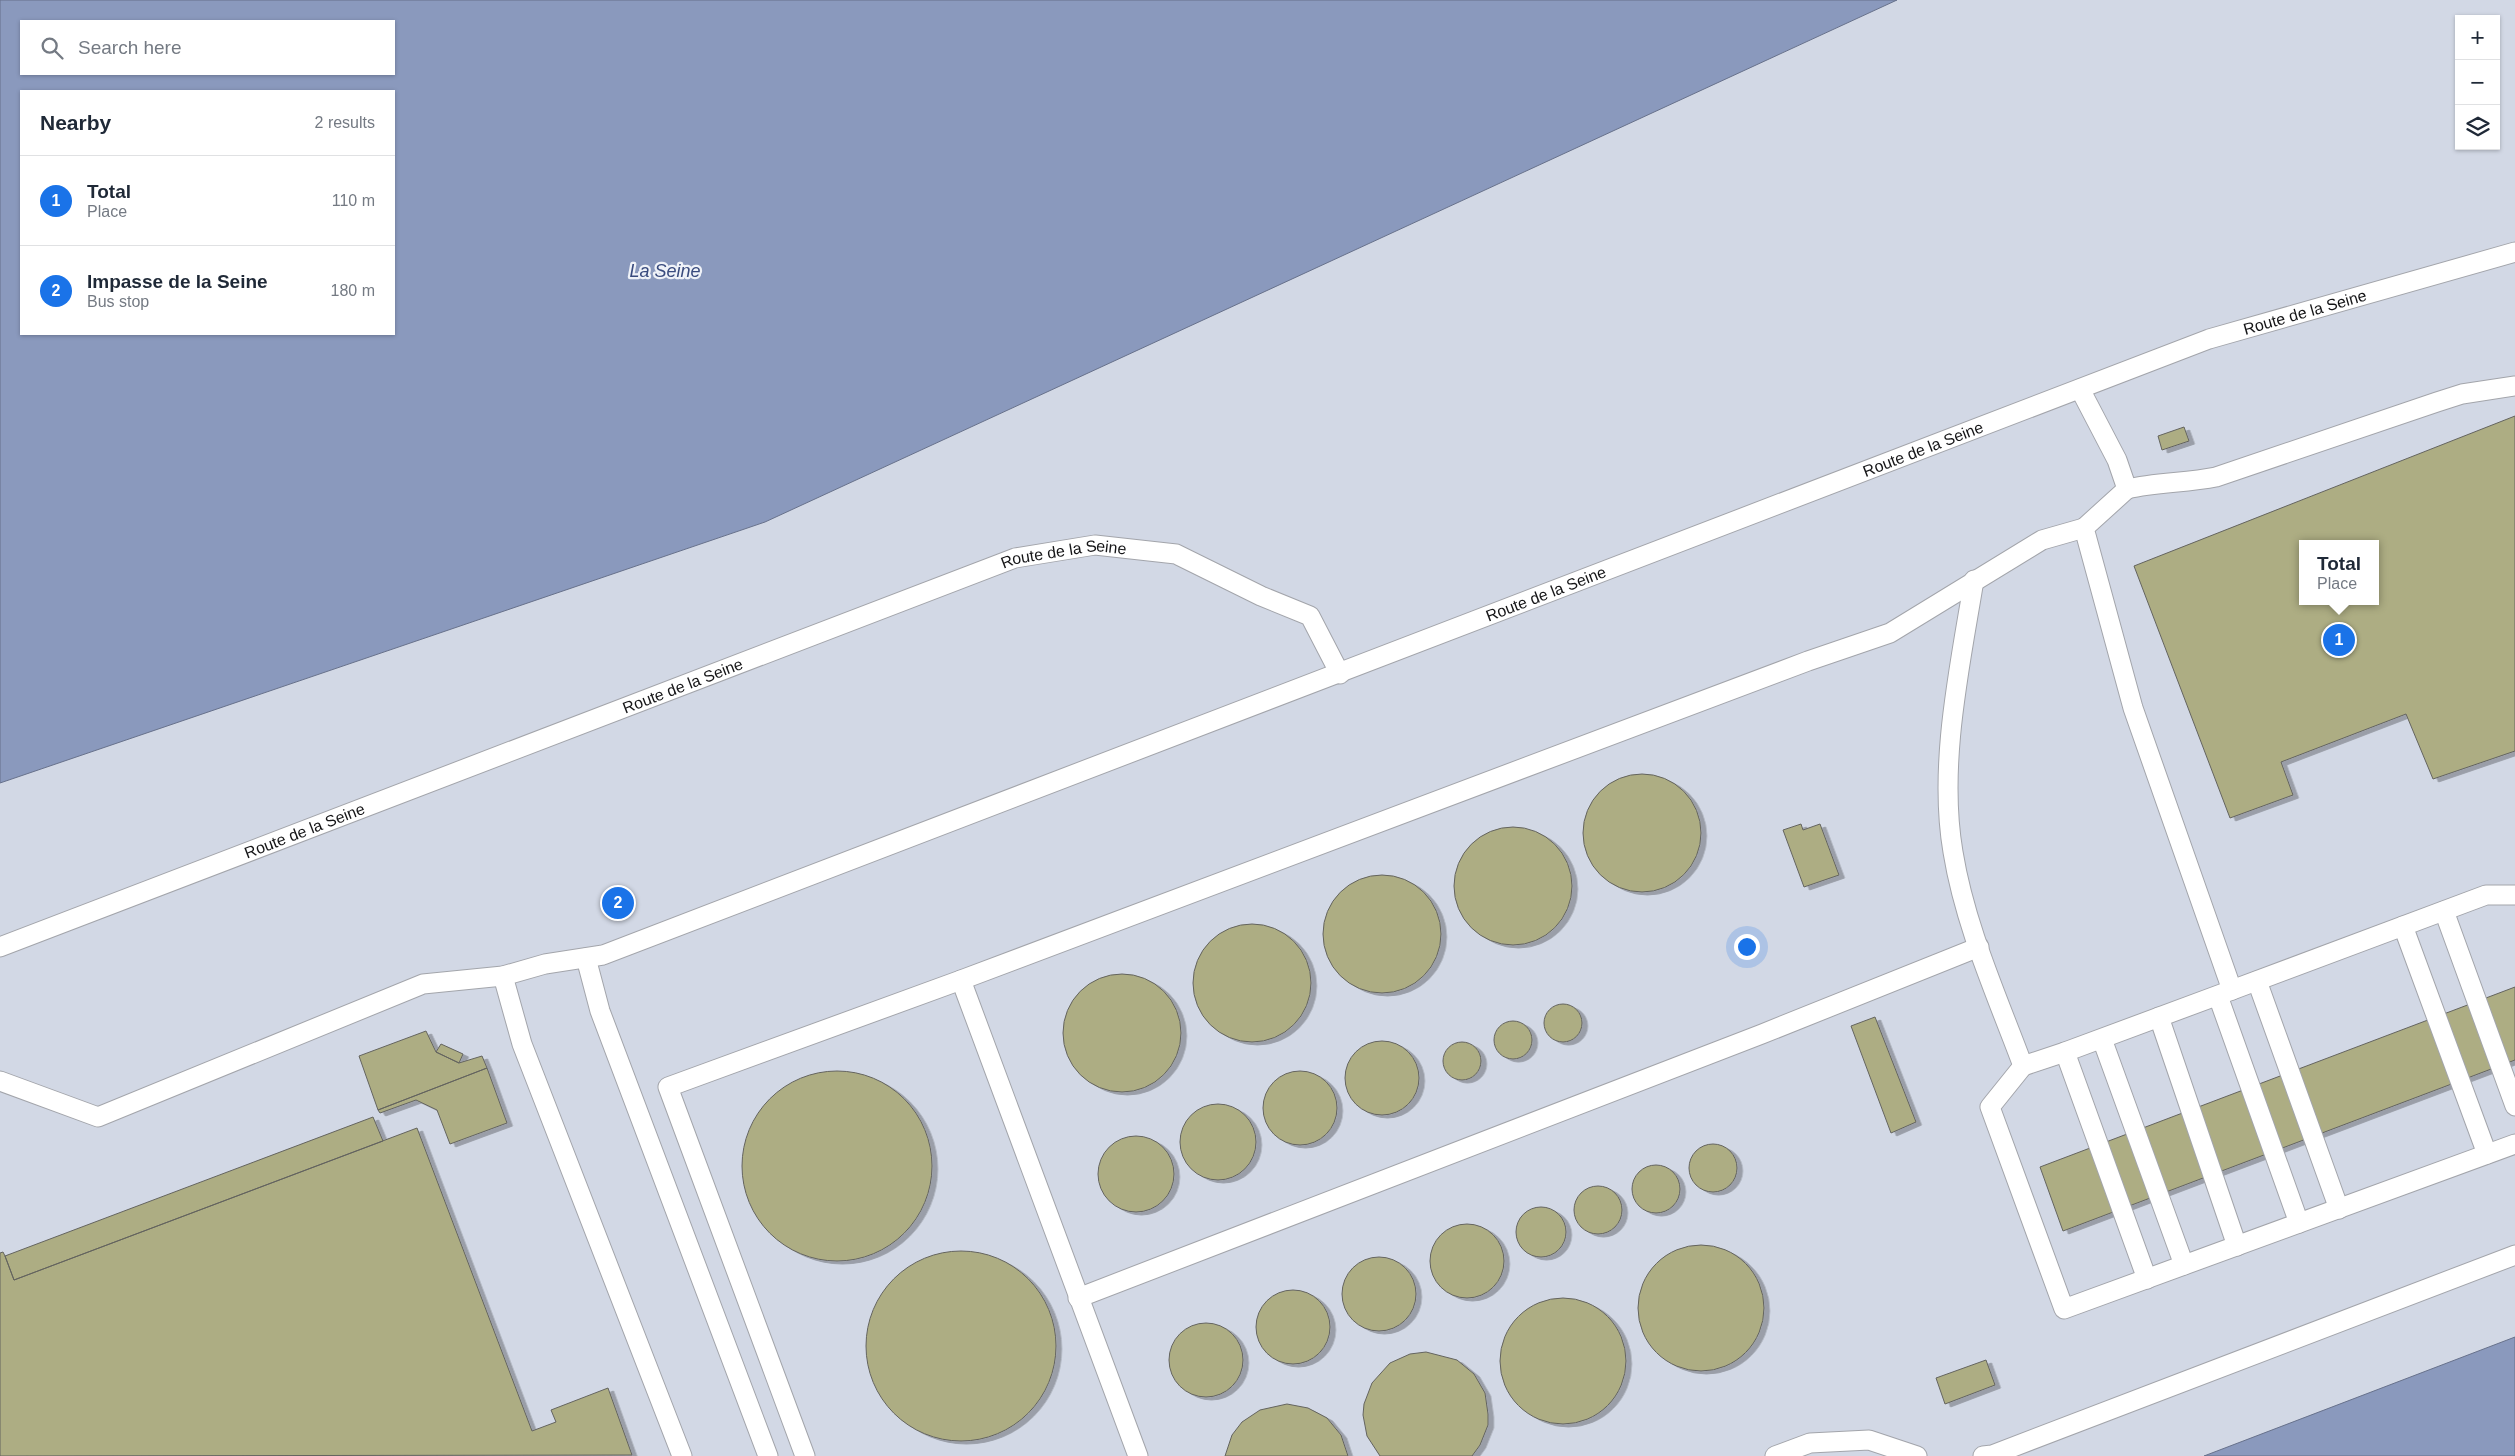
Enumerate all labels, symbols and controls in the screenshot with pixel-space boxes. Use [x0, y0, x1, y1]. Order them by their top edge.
map controls [2455, 15, 2500, 150]
button: + [2455, 15, 2500, 60]
search box [20, 20, 395, 75]
icon: search [38, 34, 66, 62]
text: Search here [78, 37, 182, 58]
button: − [2455, 60, 2500, 105]
button: layers [2455, 105, 2500, 150]
text: Nearby [40, 111, 111, 134]
text: 2 results [315, 114, 375, 131]
text: Total [87, 181, 131, 202]
text: 1 [52, 192, 60, 209]
text: 110 m [332, 192, 375, 209]
text: Place [87, 203, 127, 220]
water label: La Seine [629, 261, 701, 281]
text: Impasse de la Seine [87, 271, 268, 292]
text: 2 [52, 282, 60, 299]
text: 180 m [331, 282, 375, 299]
street label: Route de la Seine [2241, 286, 2368, 337]
text: Bus stop [87, 293, 149, 310]
street label: Route de la Seine [1860, 418, 1985, 479]
street label: Route de la Seine [998, 536, 1127, 571]
popup [2299, 540, 2379, 605]
text: Total [2317, 553, 2361, 574]
street label: Route de la Seine [1483, 563, 1608, 624]
text: Place [2317, 575, 2357, 592]
pin: 1 [2323, 621, 2355, 659]
street label: Route de la Seine [620, 655, 745, 716]
street label: Route de la Seine [242, 800, 367, 861]
pin: 2 [602, 884, 634, 922]
your location [1734, 934, 1760, 960]

